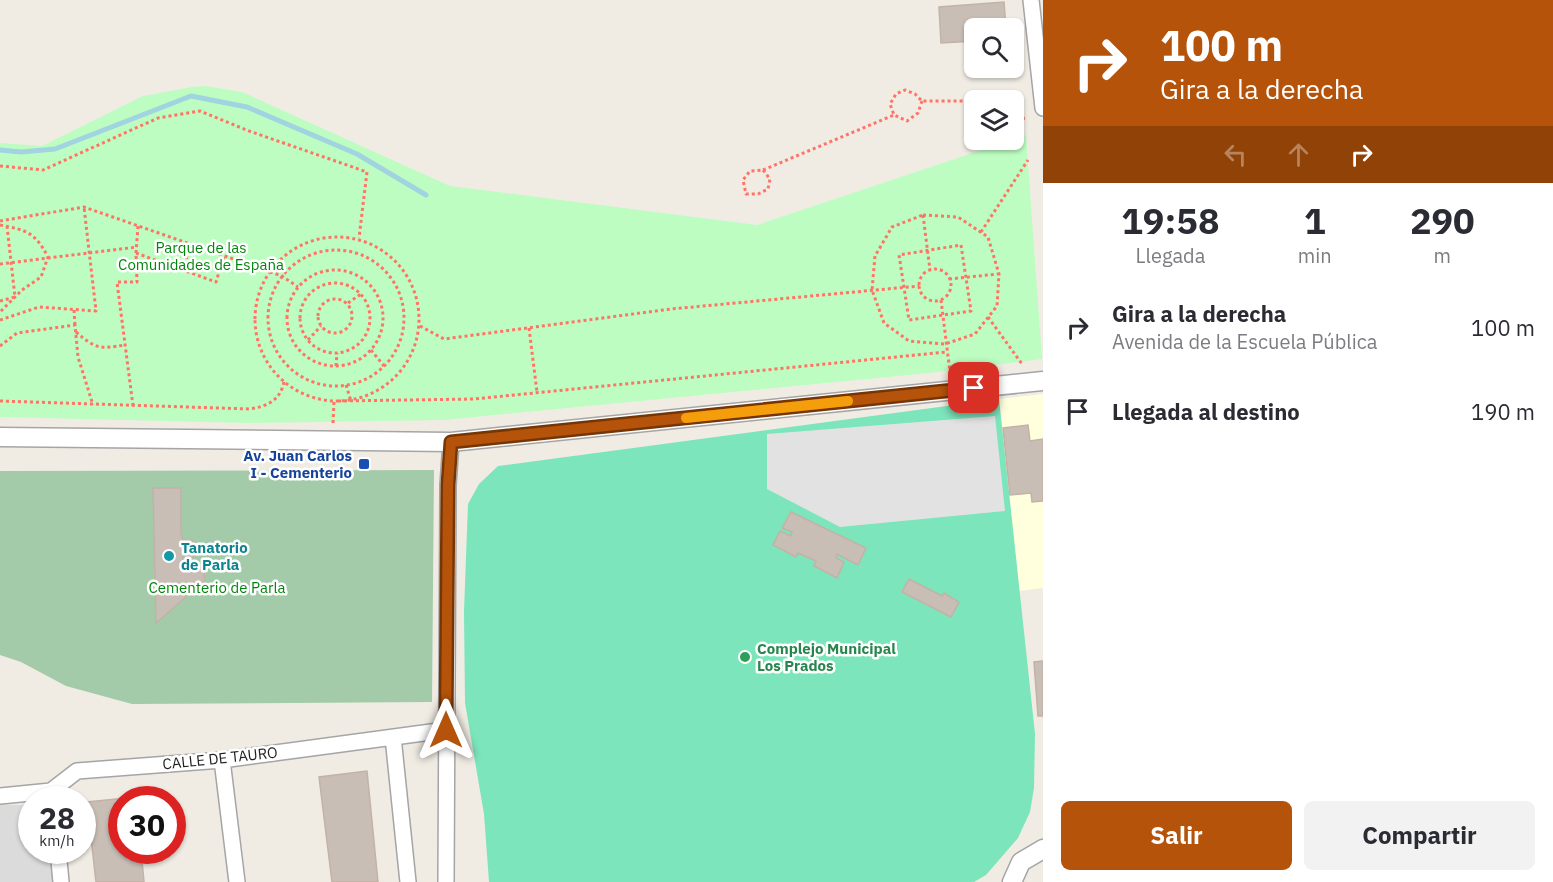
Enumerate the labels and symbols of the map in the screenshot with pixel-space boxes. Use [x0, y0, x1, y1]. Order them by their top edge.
park label: Parque de las Comunidades de España [118, 238, 284, 274]
pin [948, 362, 999, 413]
place label: Av. Juan Carlos I - Cementerio [243, 446, 352, 482]
marker: Av. Juan Carlos I - Cementerio [357, 457, 371, 471]
place label: Tanatorio de Parla [181, 538, 248, 574]
marker: Tanatorio de Parla [162, 549, 176, 563]
park label: Cementerio de Parla [148, 578, 286, 597]
place label: Complejo Municipal Los Prados [757, 639, 896, 675]
marker: Complejo Municipal Los Prados [738, 650, 752, 664]
position arrow [414, 698, 478, 762]
street label: CALLE DE TAURO [161, 742, 279, 774]
speed limit sign: 30 [108, 786, 186, 864]

